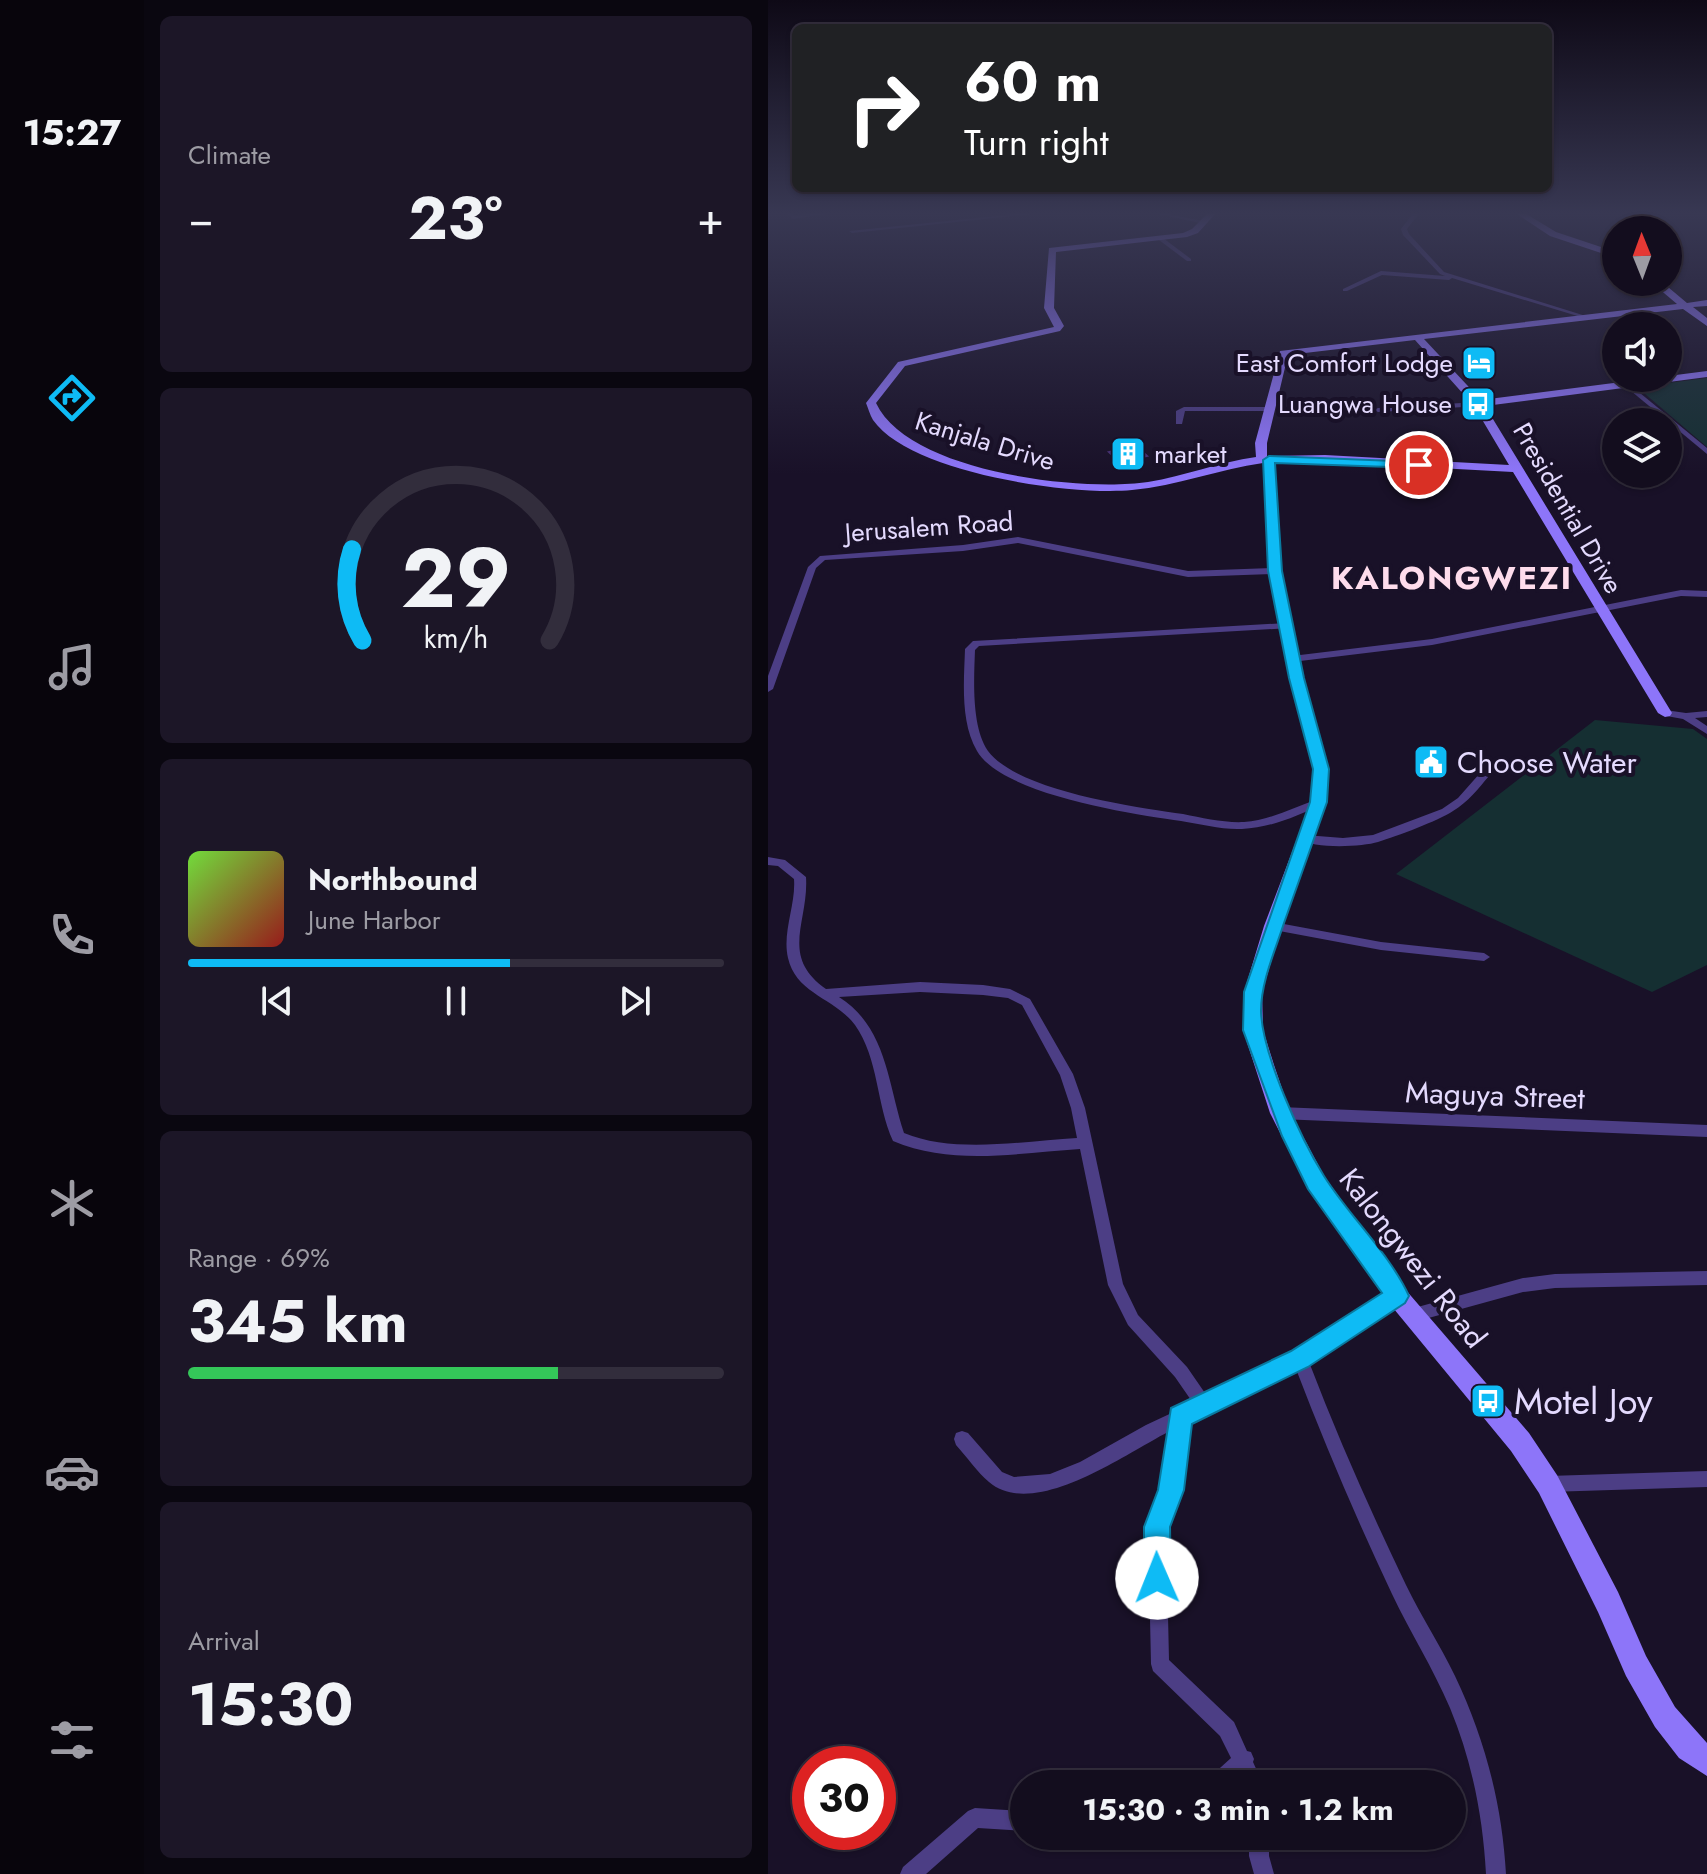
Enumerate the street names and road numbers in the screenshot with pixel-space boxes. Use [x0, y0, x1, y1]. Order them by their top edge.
street label: Kanjala Drive [911, 402, 1059, 480]
street label: Presidential Drive [1504, 415, 1632, 601]
street label: Jerusalem Road [841, 502, 1014, 552]
street label: Maguya Street [1404, 1070, 1586, 1120]
street label: Kalongwezi Road [1329, 1159, 1497, 1357]

